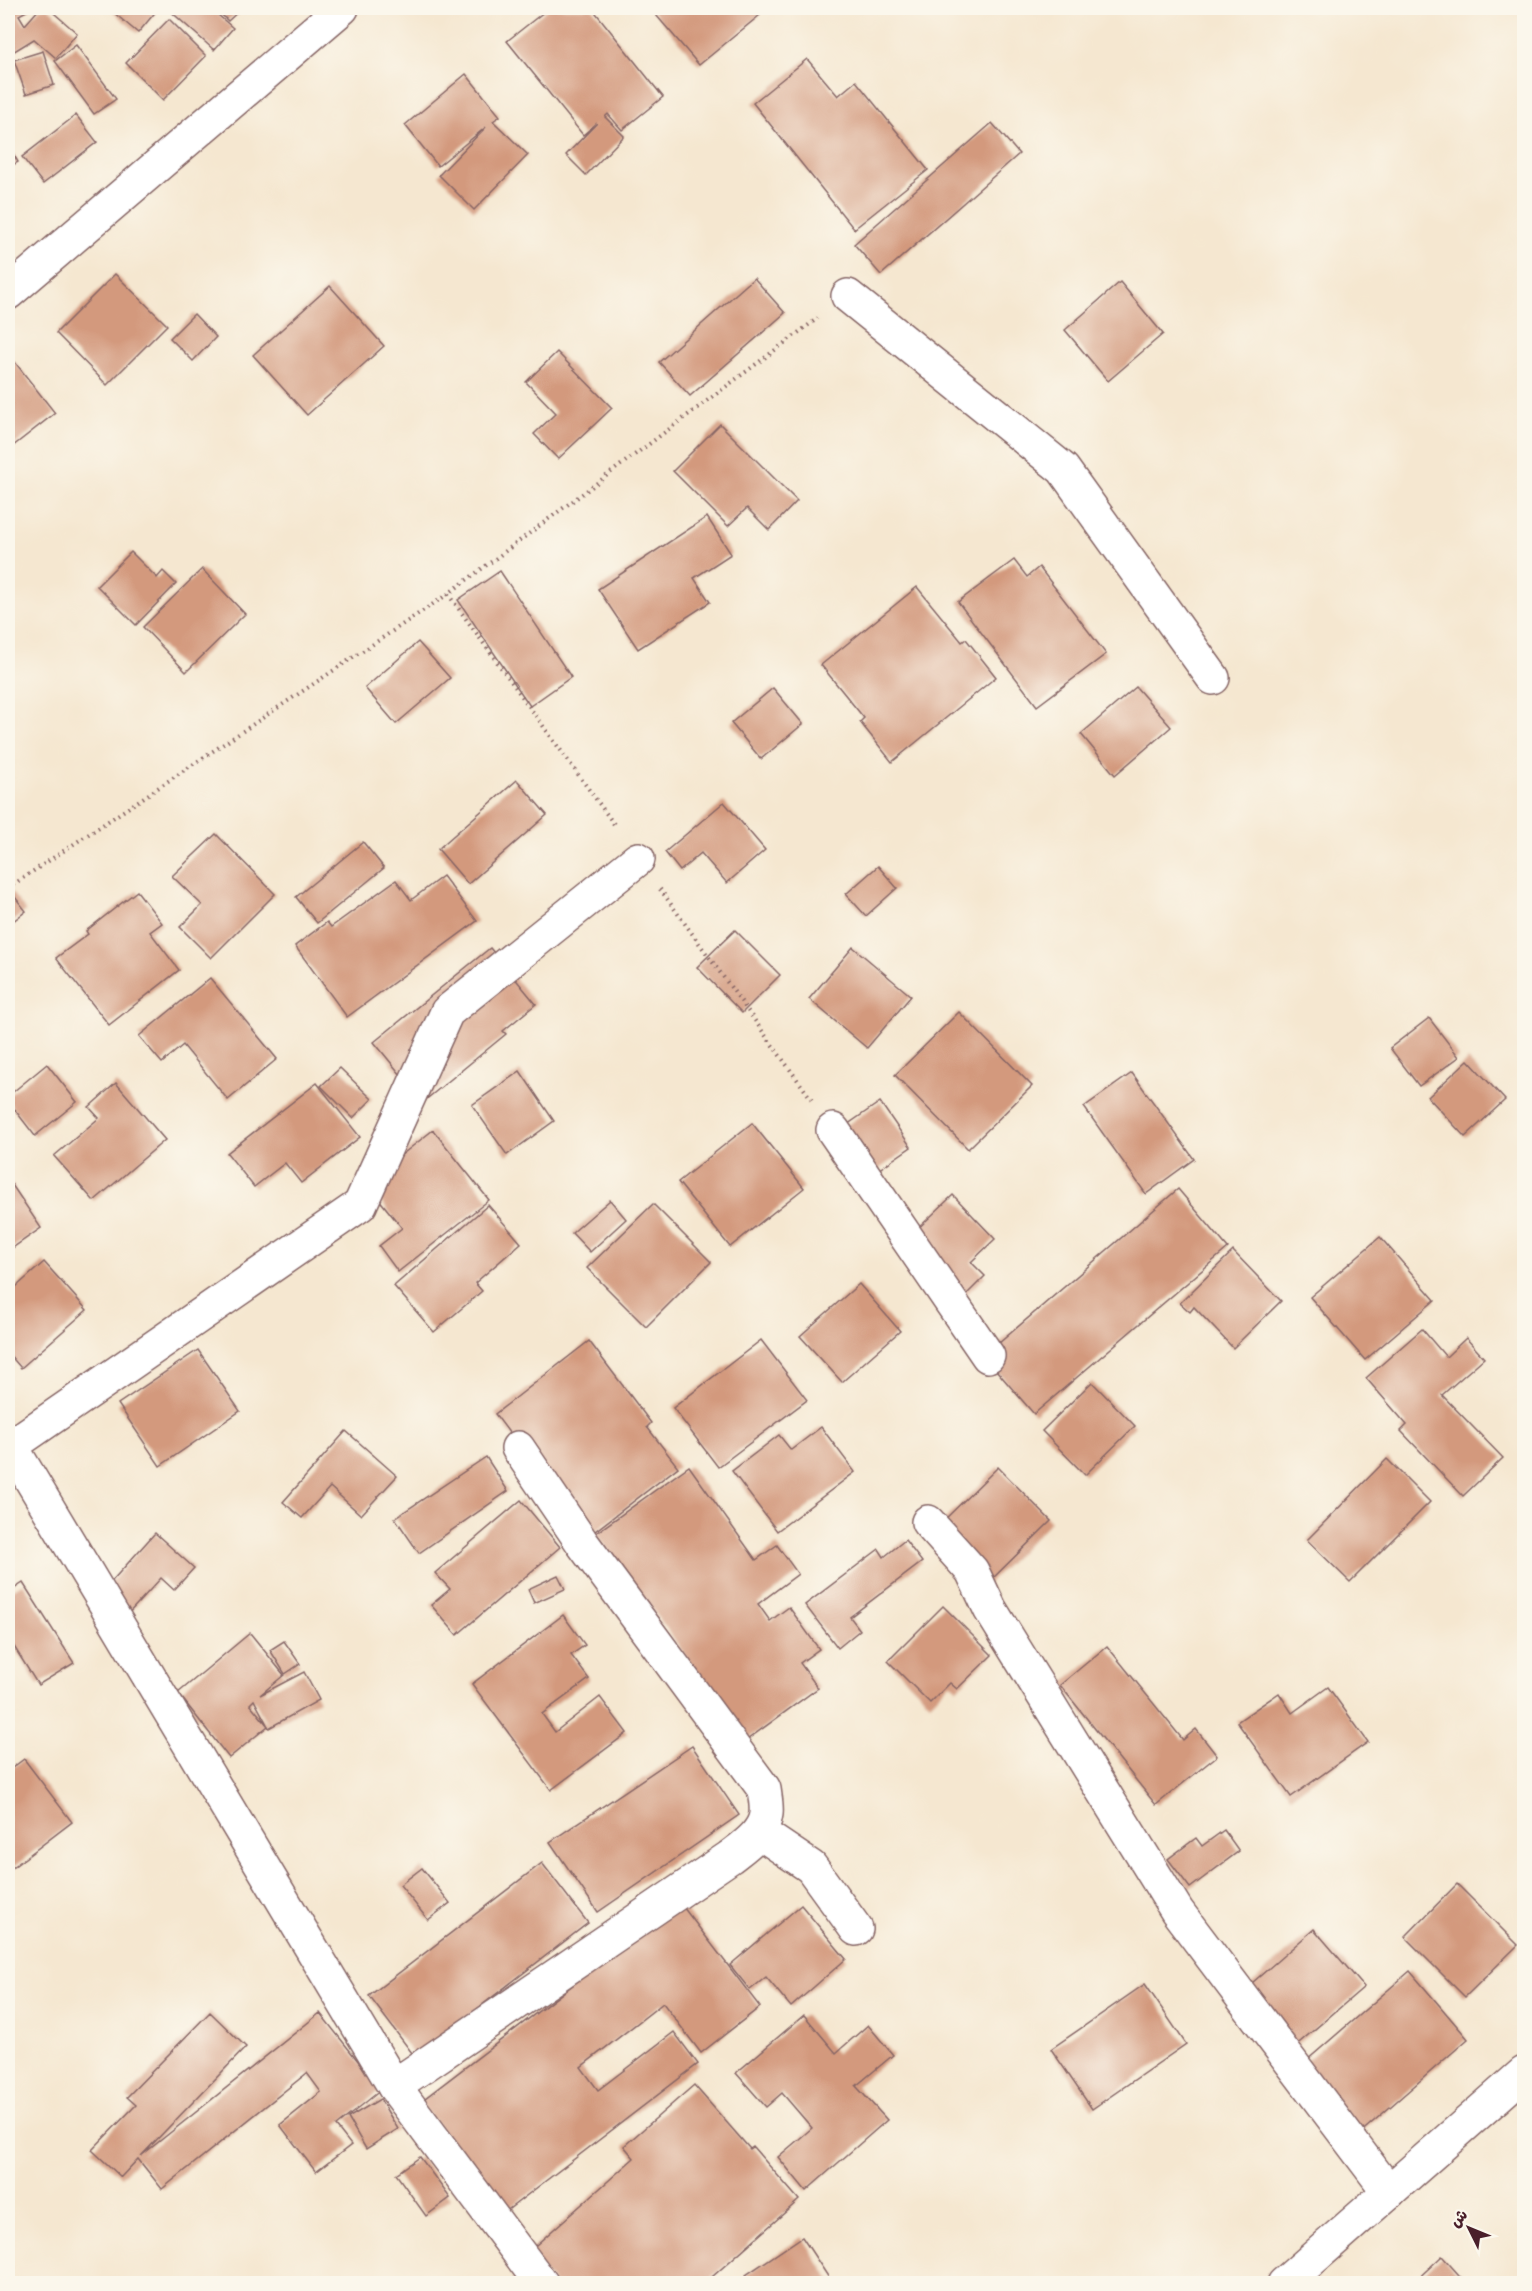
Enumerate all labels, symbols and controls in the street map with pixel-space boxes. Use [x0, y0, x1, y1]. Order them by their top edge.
north arrow [1439, 2198, 1499, 2258]
text: ش [1445, 2205, 1471, 2231]

